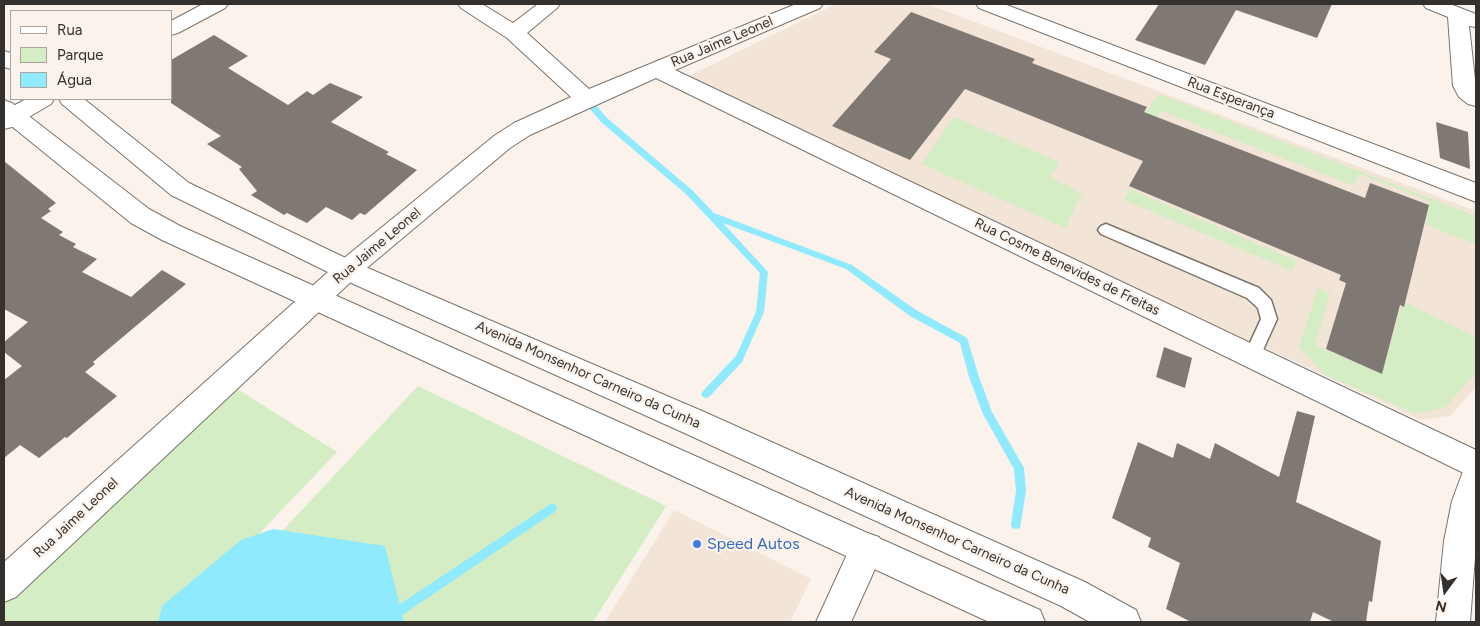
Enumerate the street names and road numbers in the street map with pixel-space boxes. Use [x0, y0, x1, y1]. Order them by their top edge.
street label: Rua Jaime Leonel [668, 13, 776, 71]
street label: Rua Esperança [1185, 74, 1277, 122]
street label: Rua Jaime Leonel [330, 204, 424, 288]
street label: Rua Cosme Benevides de Freitas [972, 215, 1162, 319]
street label: Avenida Monsenhor Carneiro da Cunha [473, 318, 703, 432]
street label: Rua Jaime Leonel [30, 475, 122, 561]
street label: Avenida Monsenhor Carneiro da Cunha [842, 484, 1072, 598]

